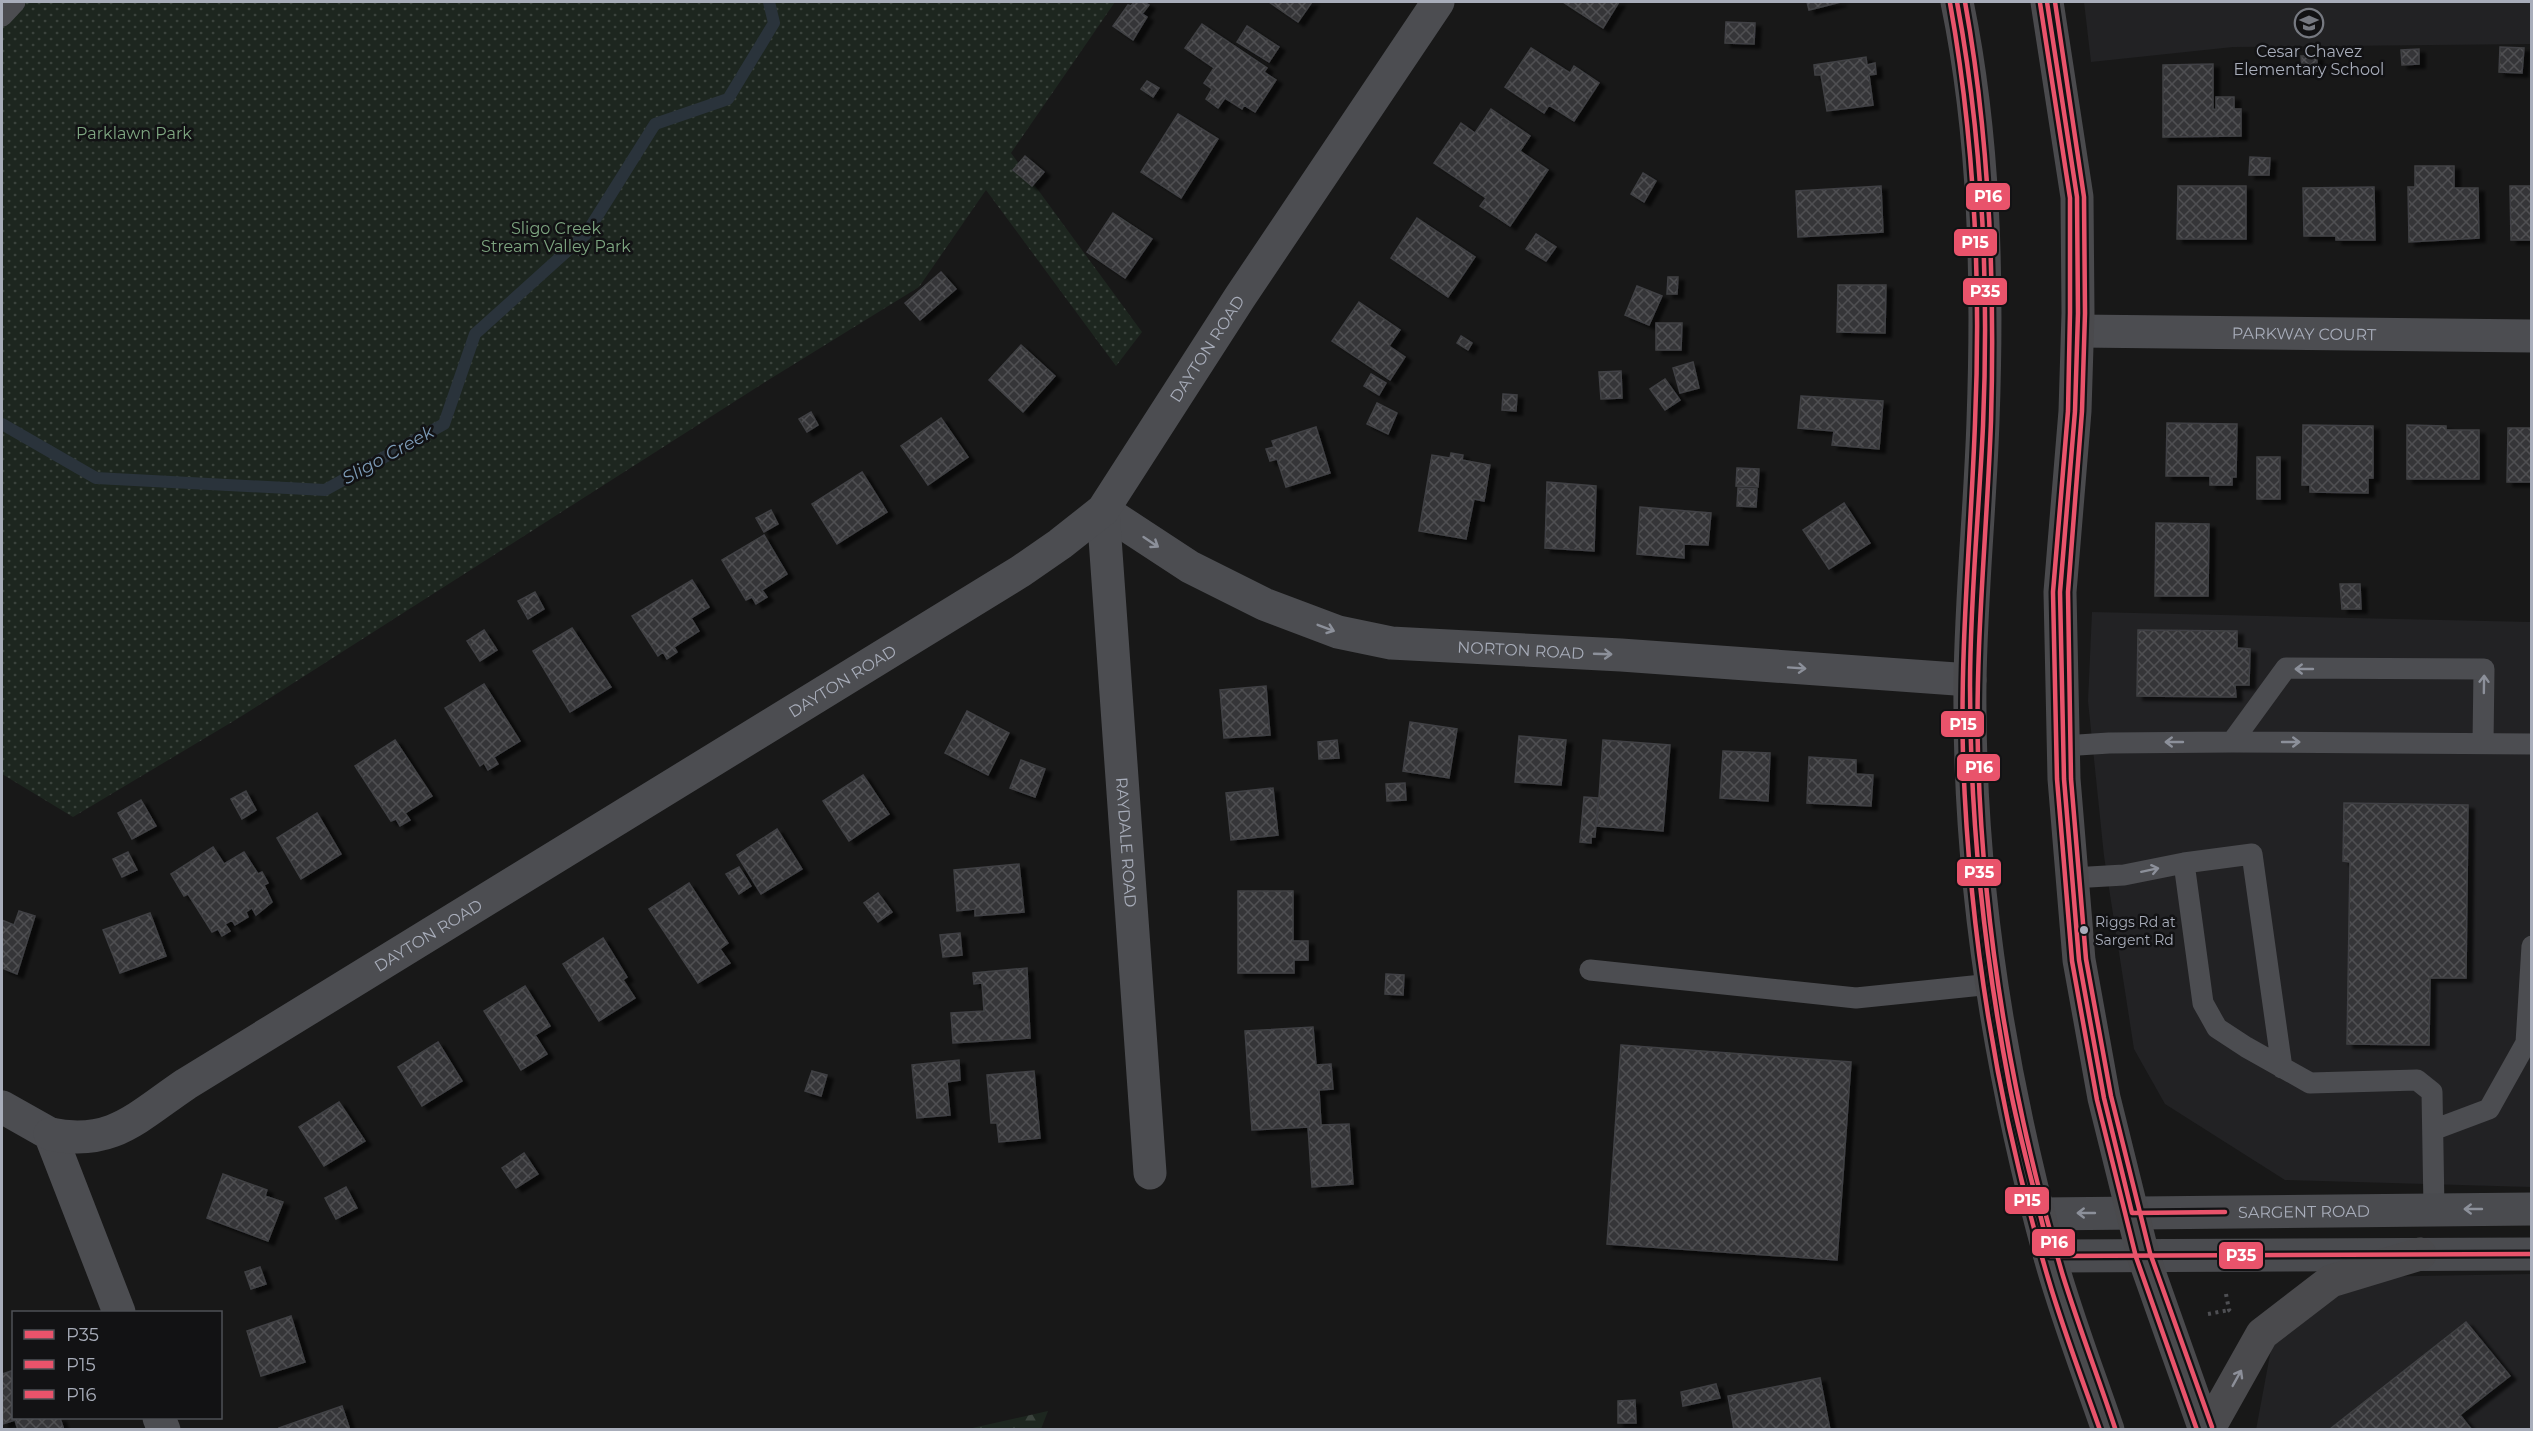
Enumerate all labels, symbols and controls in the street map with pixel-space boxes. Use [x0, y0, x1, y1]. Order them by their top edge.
school or university icon: Cesar Chavez Elementary School [2293, 7, 2325, 39]
place label: Cesar Chavez Elementary School [2234, 42, 2384, 79]
park label: Parklawn Park [76, 124, 192, 143]
line badge: P16 [1965, 182, 2011, 211]
text: P16 [1974, 187, 2002, 206]
park label: Sligo Creek Stream Valley Park [481, 219, 631, 256]
line badge: P15 [1953, 228, 1998, 257]
text: P15 [1961, 233, 1989, 252]
line badge: P35 [1962, 277, 2008, 306]
text: P35 [1970, 282, 2001, 301]
street label: DAYTON ROAD [1166, 292, 1248, 405]
street label: PARKWAY COURT [2232, 323, 2377, 344]
water label: Sligo Creek [338, 420, 439, 489]
one-way arrow [1143, 536, 1159, 548]
one-way arrow [1316, 623, 1335, 634]
street label: NORTON ROAD [1457, 637, 1585, 663]
street label: DAYTON ROAD [785, 640, 900, 721]
one-way arrow [1592, 649, 1612, 660]
one-way arrow [1787, 663, 1807, 674]
one-way arrow [2295, 663, 2315, 674]
one-way arrow [2478, 675, 2490, 695]
line badge: P15 [1940, 710, 1985, 738]
text: P15 [1949, 715, 1977, 734]
one-way arrow [2164, 736, 2184, 748]
one-way arrow [2280, 736, 2300, 748]
line badge: P16 [1956, 753, 2001, 782]
text: P16 [1965, 758, 1993, 777]
street label: RAYDALE ROAD [1112, 776, 1141, 908]
line badge: P35 [1956, 858, 2002, 887]
text: P35 [1964, 863, 1995, 882]
one-way arrow [2139, 864, 2159, 875]
street label: DAYTON ROAD [371, 895, 486, 976]
place label: Riggs Rd at Sargent Rd [2095, 913, 2176, 949]
marker: Riggs Rd at Sargent Rd [2078, 924, 2090, 936]
line badge: P15 [2004, 1186, 2050, 1215]
text: P15 [2013, 1191, 2041, 1210]
street label: SARGENT ROAD [2238, 1201, 2370, 1221]
one-way arrow [2464, 1203, 2484, 1215]
one-way arrow [2077, 1207, 2097, 1219]
line badge: P16 [2031, 1228, 2076, 1257]
text: P16 [2040, 1233, 2068, 1252]
line badge: P35 [2218, 1241, 2264, 1270]
text: P35 [2226, 1246, 2257, 1265]
legend [12, 1311, 222, 1419]
text: P35 [66, 1324, 99, 1346]
text: P15 [66, 1354, 96, 1376]
one-way arrow [2232, 1370, 2243, 1388]
text: P16 [66, 1384, 96, 1406]

